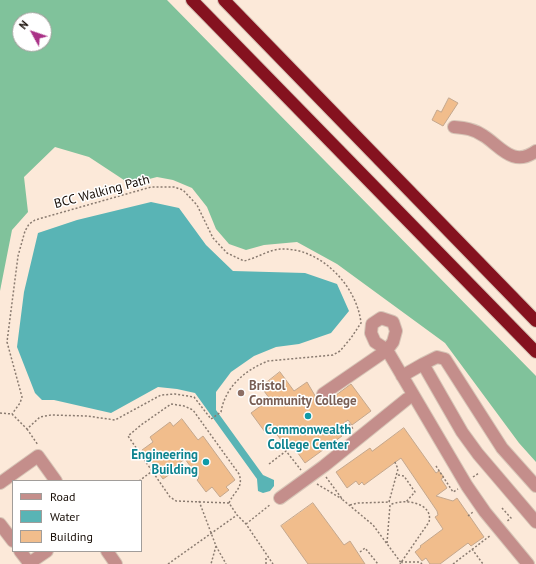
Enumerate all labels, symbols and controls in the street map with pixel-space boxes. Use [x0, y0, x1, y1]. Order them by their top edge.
north arrow [12, 12, 52, 52]
text: N [16, 18, 31, 32]
street label: BCC Walking Path [53, 172, 151, 212]
place label: Bristol Community College [249, 378, 357, 409]
marker: Bristol Community College [236, 388, 246, 398]
marker: Commonwealth College Center [303, 411, 313, 421]
place label: Commonwealth College Center [265, 422, 351, 453]
place label: Engineering Building [131, 447, 198, 478]
marker: Engineering Building [201, 457, 211, 467]
legend [12, 480, 142, 552]
text: Road [50, 489, 75, 504]
text: Water [50, 509, 80, 524]
text: Building [50, 529, 93, 544]

